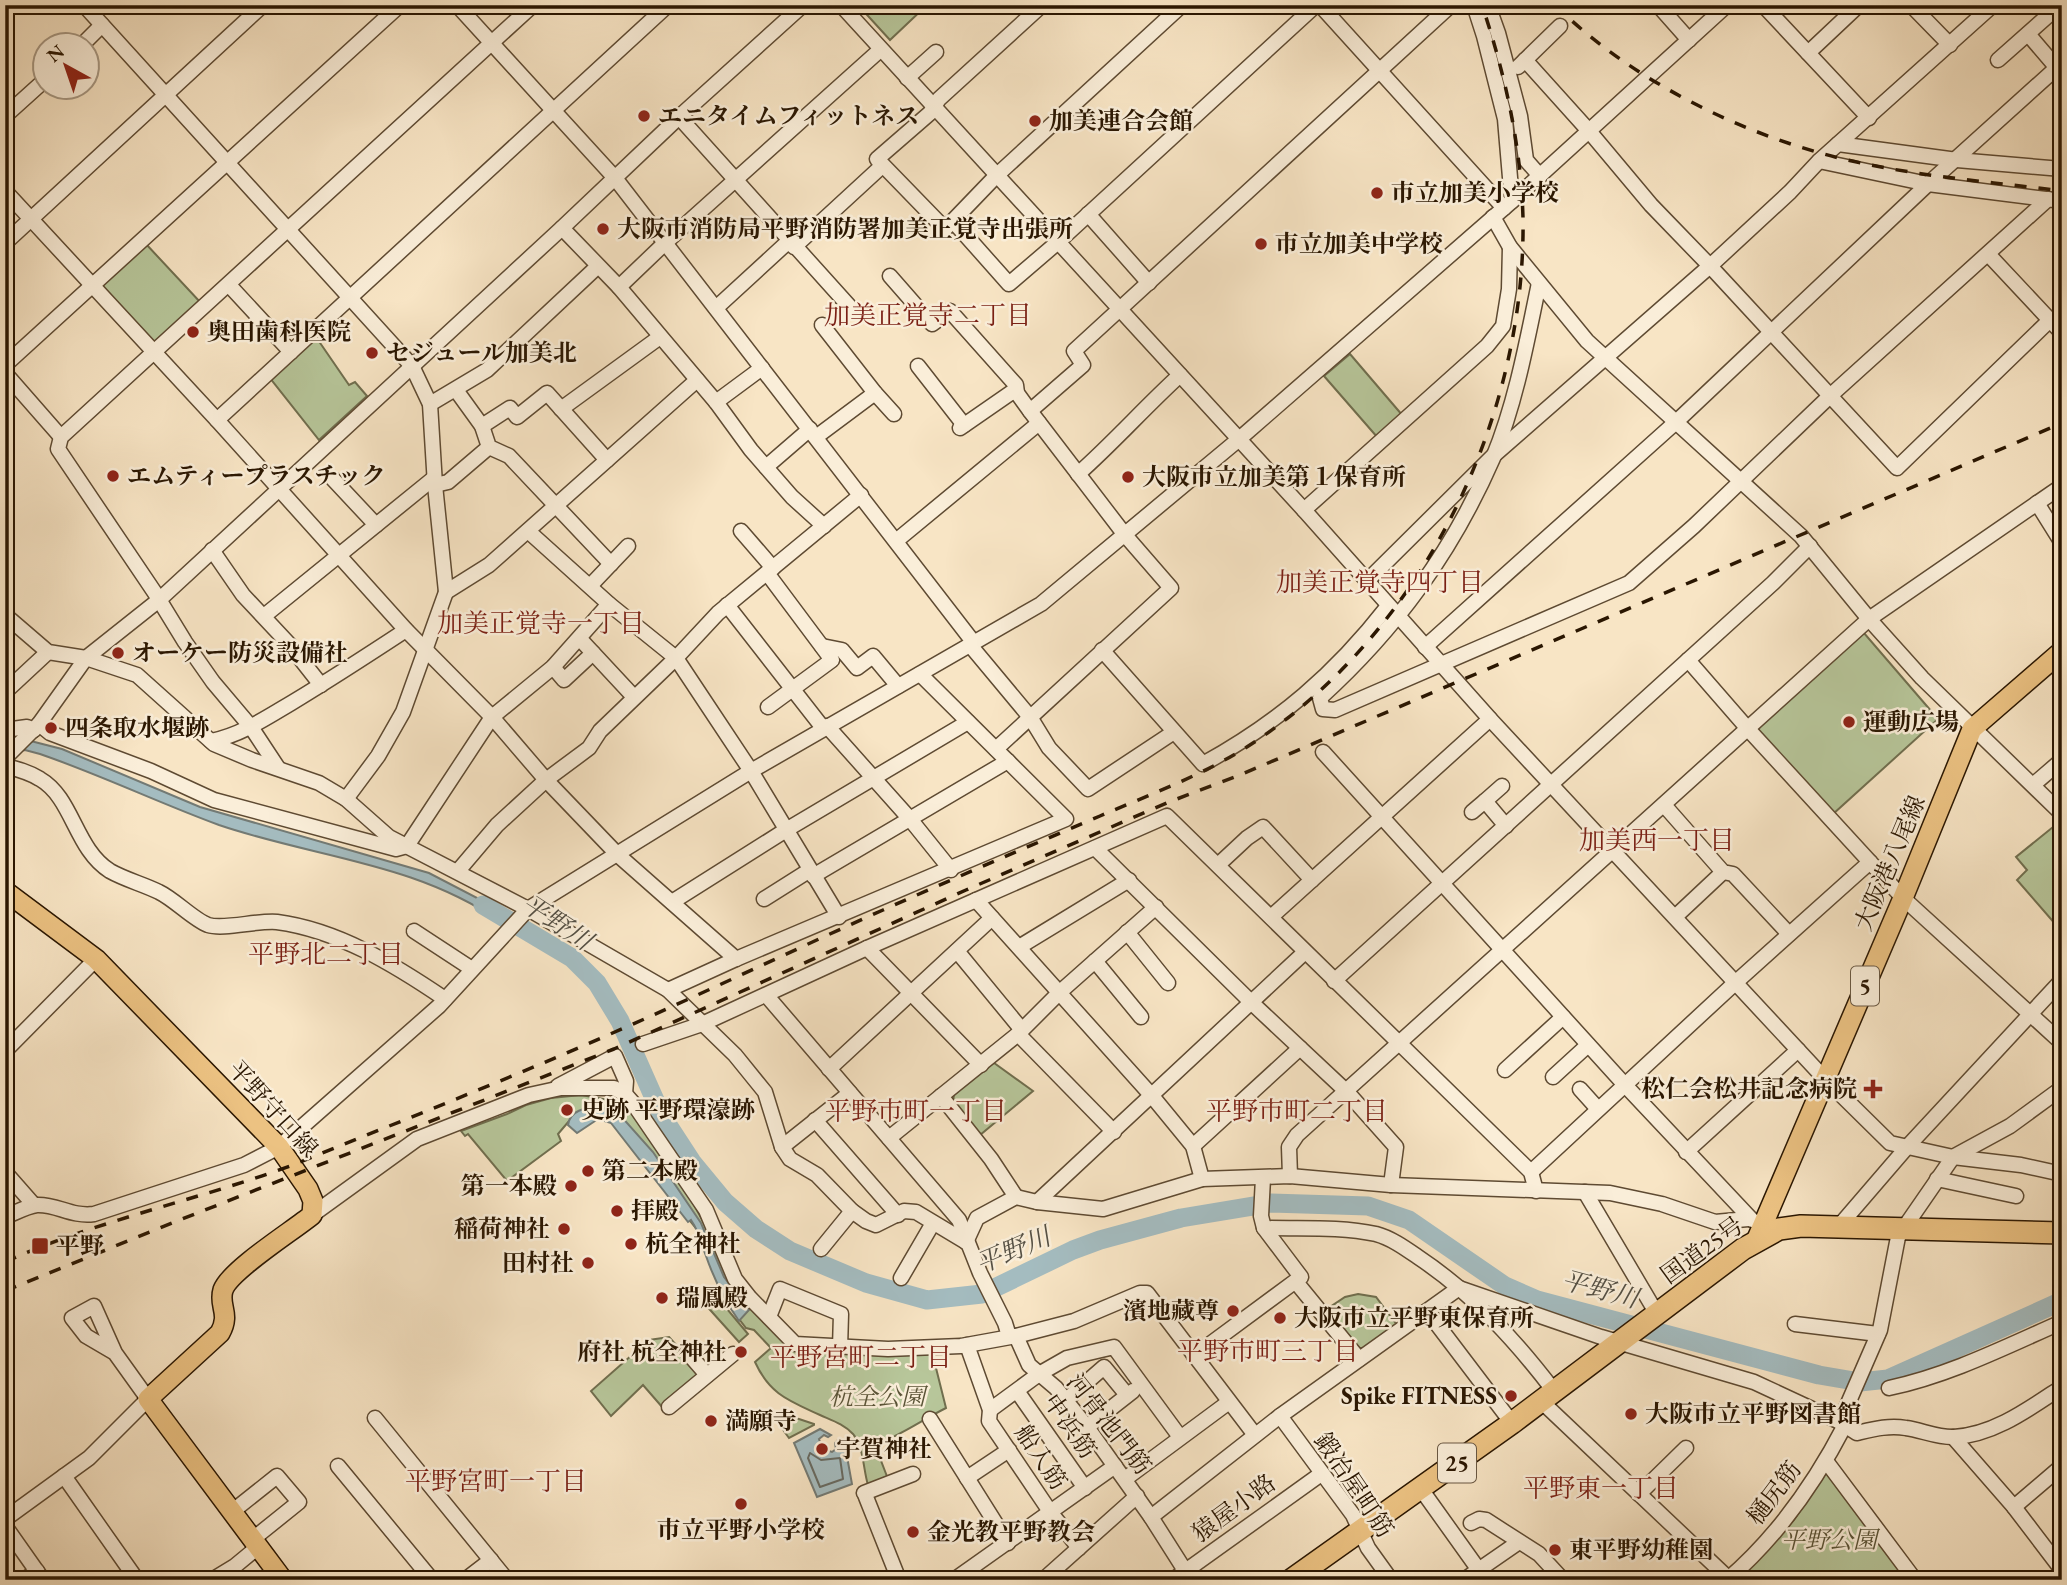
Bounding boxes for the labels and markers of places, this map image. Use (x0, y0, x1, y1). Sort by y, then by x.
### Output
place label: エニタイムフィットネス (658, 100, 919, 131)
place label: 加美連合会館 (1049, 105, 1193, 136)
marker: エニタイムフィットネス (636, 108, 652, 124)
marker: 加美連合会館 (1027, 113, 1043, 129)
place label: 市立加美小学校 (1391, 177, 1559, 208)
marker: 市立加美小学校 (1369, 185, 1385, 201)
place label: 大阪市消防局平野消防署加美正覚寺出張所 (617, 213, 1073, 244)
marker: 大阪市消防局平野消防署加美正覚寺出張所 (595, 221, 611, 237)
place label: 市立加美中学校 (1275, 228, 1443, 259)
marker: 市立加美中学校 (1253, 236, 1269, 252)
place label: 奥田歯科医院 (207, 316, 351, 347)
marker: 奥田歯科医院 (185, 324, 201, 340)
place label: セジュール加美北 (386, 337, 577, 368)
marker: セジュール加美北 (364, 345, 380, 361)
place label: エムティープラスチック (127, 460, 385, 491)
place label: 大阪市立加美第１保育所 (1142, 461, 1406, 492)
marker: エムティープラスチック (105, 468, 121, 484)
marker: 大阪市立加美第１保育所 (1120, 469, 1136, 485)
place label: オーケー防災設備社 (132, 637, 348, 668)
marker: オーケー防災設備社 (110, 645, 126, 661)
place label: 運動広場 (1863, 706, 1959, 737)
place label: 四条取水堰跡 (65, 712, 209, 743)
marker: 運動広場 (1841, 714, 1857, 730)
marker: 四条取水堰跡 (43, 720, 59, 736)
place label: 松仁会松井記念病院 (1641, 1073, 1857, 1104)
marker: 松仁会松井記念病院 (1863, 1079, 1883, 1099)
place label: 史跡 平野環濠跡 (581, 1094, 755, 1125)
marker: 史跡 平野環濠跡 (559, 1102, 575, 1118)
place label: 第二本殿 (602, 1155, 698, 1186)
marker: 第二本殿 (580, 1163, 596, 1179)
place label: 第一本殿 (461, 1170, 557, 1201)
marker: 第一本殿 (563, 1178, 579, 1194)
place label: 拝殿 (631, 1195, 679, 1226)
marker: 拝殿 (609, 1203, 625, 1219)
place label: 稲荷神社 (454, 1213, 550, 1244)
marker: 稲荷神社 (556, 1221, 572, 1237)
place label: 杭全神社 (645, 1228, 741, 1259)
place label: 平野 (56, 1230, 104, 1261)
marker: 平野 (30, 1236, 50, 1256)
marker: 杭全神社 (623, 1236, 639, 1252)
place label: 田村社 (502, 1247, 574, 1278)
marker: 田村社 (580, 1255, 596, 1271)
place label: 瑞鳳殿 (676, 1282, 748, 1313)
marker: 瑞鳳殿 (654, 1290, 670, 1306)
place label: 濱地藏尊 (1123, 1295, 1219, 1326)
place label: 大阪市立平野東保育所 (1294, 1302, 1534, 1333)
marker: 濱地藏尊 (1225, 1303, 1241, 1319)
marker: 大阪市立平野東保育所 (1272, 1310, 1288, 1326)
place label: 府社 杭全神社 (577, 1336, 727, 1367)
marker: 府社 杭全神社 (733, 1344, 749, 1360)
place label: Spike FITNESS (1341, 1380, 1497, 1411)
marker: Spike FITNESS (1503, 1388, 1519, 1404)
place label: 大阪市立平野図書館 (1645, 1398, 1861, 1429)
place label: 満願寺 (725, 1405, 797, 1436)
marker: 大阪市立平野図書館 (1623, 1406, 1639, 1422)
marker: 満願寺 (703, 1413, 719, 1429)
place label: 宇賀神社 (836, 1433, 932, 1464)
marker: 宇賀神社 (814, 1441, 830, 1457)
marker: 市立平野小学校 (733, 1496, 749, 1512)
place label: 市立平野小学校 (657, 1514, 825, 1545)
place label: 金光教平野教会 (927, 1516, 1095, 1547)
marker: 金光教平野教会 (905, 1524, 921, 1540)
place label: 東平野幼稚園 (1569, 1534, 1713, 1565)
marker: 東平野幼稚園 (1547, 1542, 1563, 1558)

